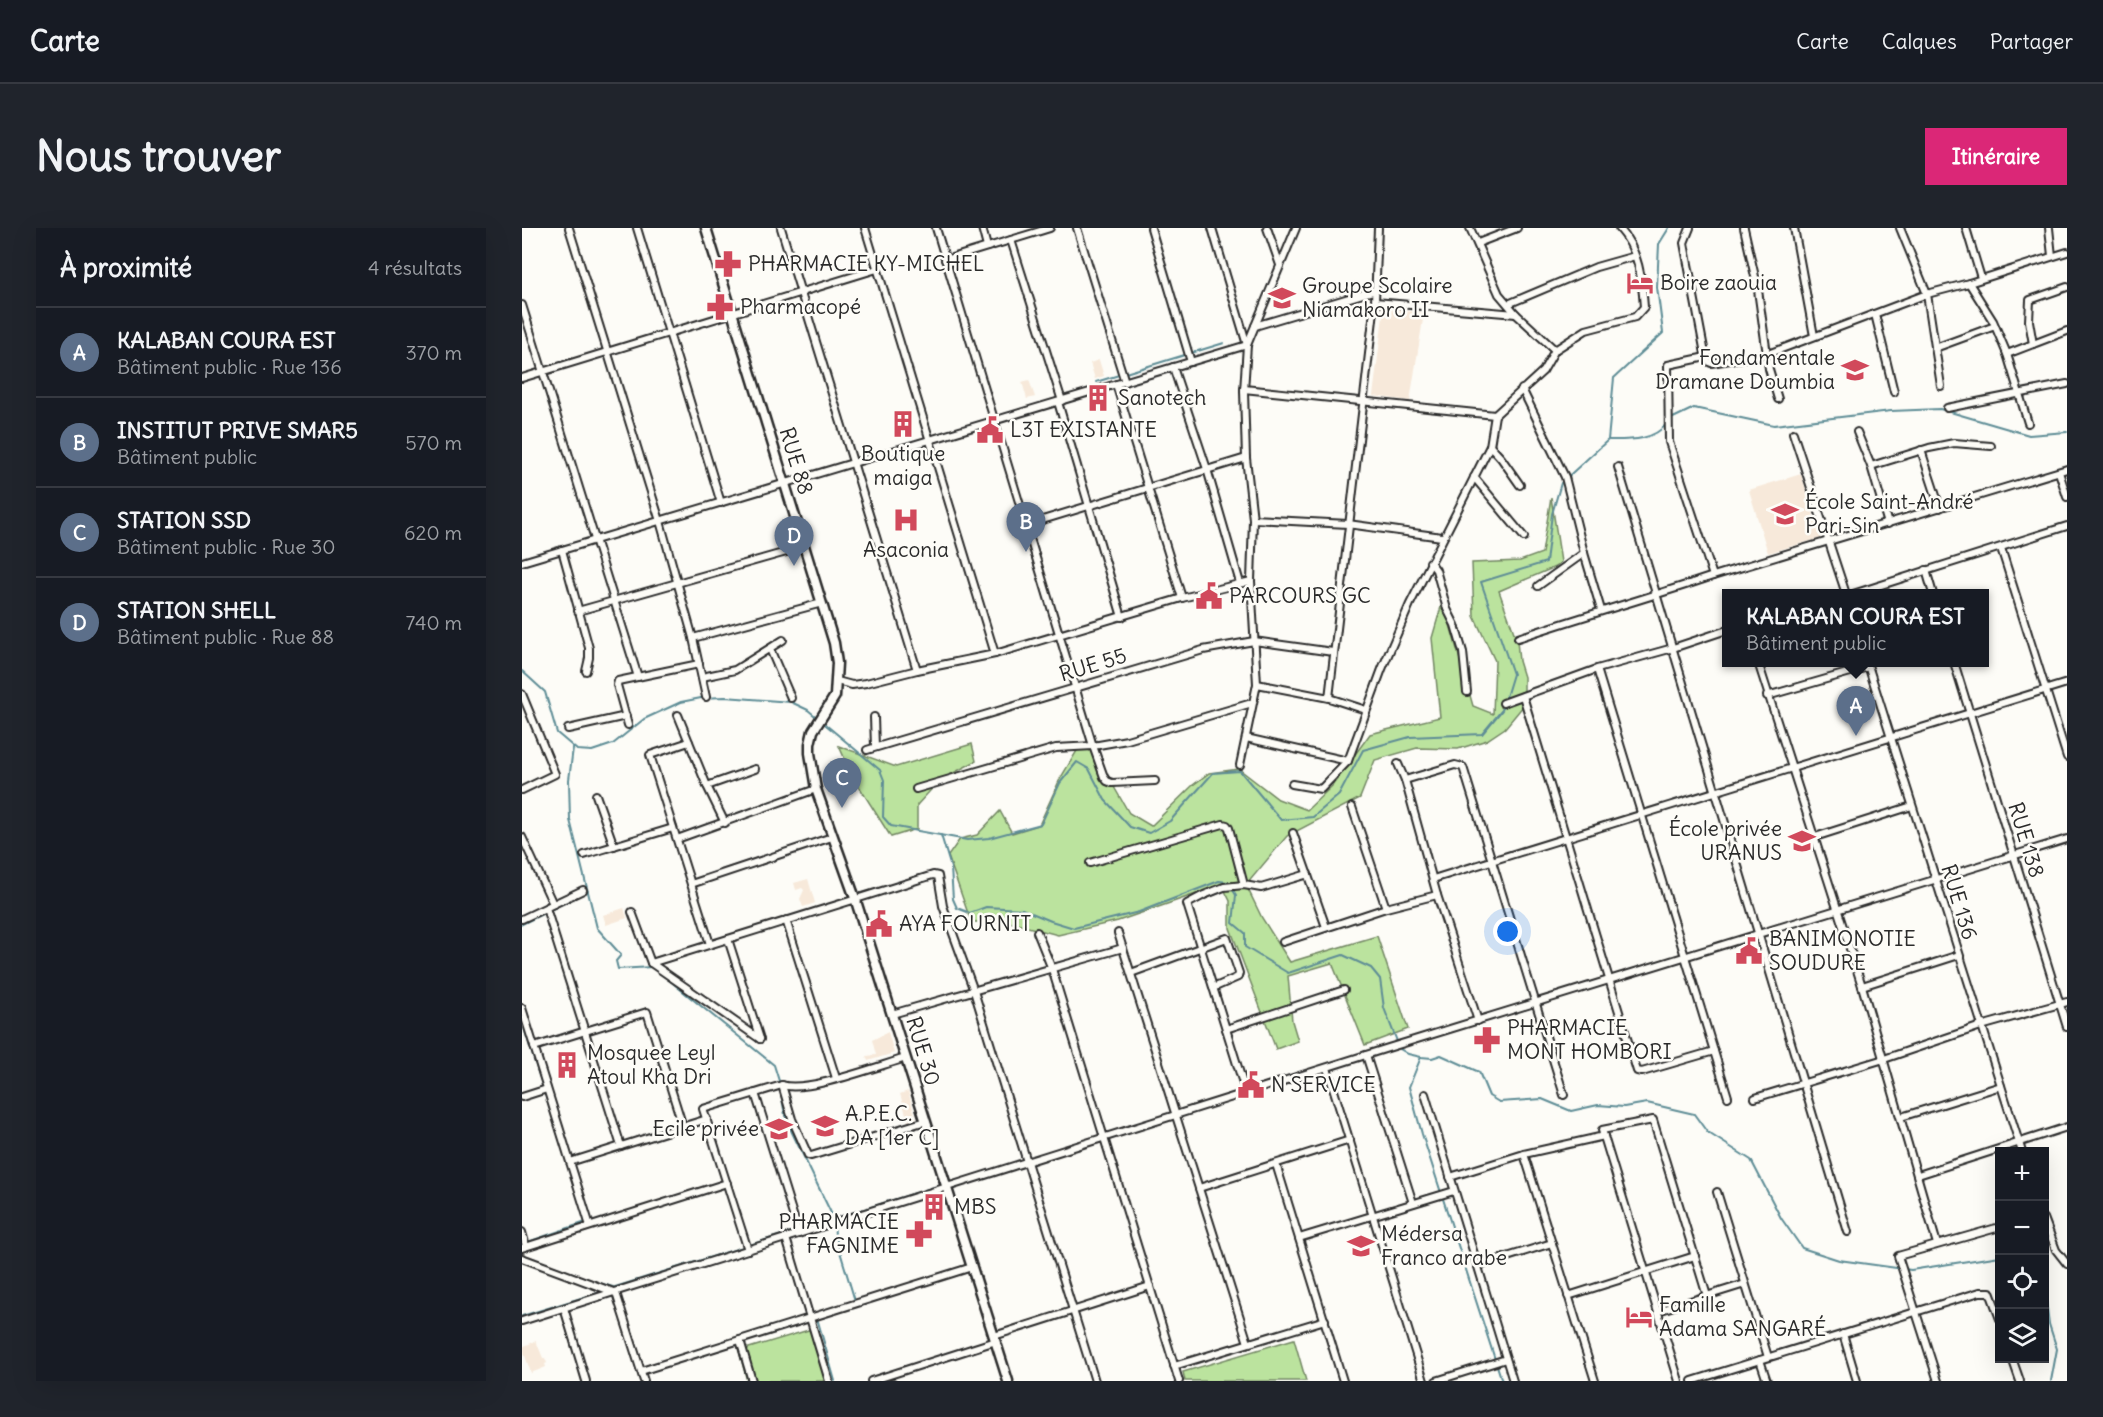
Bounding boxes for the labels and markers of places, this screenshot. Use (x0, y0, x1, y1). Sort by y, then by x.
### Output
pharmacy icon: PHARMACIE KY-MICHEL (713, 249, 743, 279)
place label: PHARMACIE KY-MICHEL (748, 250, 984, 277)
hotel icon: Boire zaouia (1625, 268, 1655, 298)
place label: Boire zaouia (1660, 269, 1777, 296)
place label: Groupe Scolaire Niamakoro II (1302, 272, 1453, 323)
school or university icon: Groupe Scolaire Niamakoro II (1267, 283, 1297, 313)
pharmacy icon: Pharmacopé (705, 292, 735, 322)
place label: Pharmacopé (740, 293, 861, 320)
place label: Fondamentale Dramane Doumbia (1655, 344, 1835, 395)
school or university icon: Fondamentale Dramane Doumbia (1840, 355, 1870, 385)
building icon: Sanotech (1083, 383, 1113, 413)
place label: Sanotech (1118, 384, 1206, 411)
building icon: Boutique maiga (888, 409, 918, 439)
public building icon: L3T EXISTANTE (975, 415, 1005, 445)
place label: L3T EXISTANTE (1010, 416, 1157, 443)
place label: Boutique maiga (861, 440, 945, 491)
place label: École Saint-André Pari-Sin (1805, 488, 1974, 539)
school or university icon: École Saint-André Pari-Sin (1770, 499, 1800, 529)
pin: B (1006, 502, 1046, 552)
hospital icon: Asaconia (891, 505, 921, 535)
pin: D (774, 516, 814, 566)
place label: Asaconia (863, 536, 949, 563)
public building icon: PARCOURS GC (1194, 581, 1224, 611)
place label: PARCOURS GC (1229, 582, 1371, 609)
pin: A (1836, 686, 1876, 736)
pin: C (822, 758, 862, 808)
place label: École privée URANUS (1669, 815, 1782, 866)
school or university icon: École privée URANUS (1787, 826, 1817, 856)
public building icon: AYA FOURNIT (864, 909, 894, 939)
place label: AYA FOURNIT (899, 910, 1031, 937)
place label: BANIMONOTIE SOUDURE (1769, 925, 1916, 976)
public building icon: BANIMONOTIE SOUDURE (1734, 936, 1764, 966)
place label: PHARMACIE MONT HOMBORI (1507, 1014, 1672, 1065)
pharmacy icon: PHARMACIE MONT HOMBORI (1472, 1025, 1502, 1055)
place label: Mosquee Leyl Atoul Kha Dri (587, 1039, 715, 1090)
building icon: Mosquee Leyl Atoul Kha Dri (552, 1050, 582, 1080)
public building icon: N SERVICE (1236, 1070, 1266, 1100)
place label: N SERVICE (1271, 1071, 1376, 1098)
place label: A.P.E.C. DA [1er C] (845, 1100, 939, 1151)
school or university icon: A.P.E.C. DA [1er C] (810, 1111, 840, 1141)
school or university icon: Ecile privée (764, 1114, 794, 1144)
place label: Ecile privée (653, 1115, 759, 1142)
building icon: MBS (919, 1192, 949, 1222)
place label: MBS (954, 1193, 996, 1220)
place label: PHARMACIE FAGNIME (779, 1208, 899, 1259)
pharmacy icon: PHARMACIE FAGNIME (904, 1219, 934, 1249)
place label: Médersa Franco arabe (1381, 1220, 1507, 1271)
school or university icon: Médersa Franco arabe (1346, 1231, 1376, 1261)
place label: Famille Adama SANGARÉ (1659, 1291, 1826, 1342)
hotel icon: Famille Adama SANGARÉ (1624, 1302, 1654, 1332)

